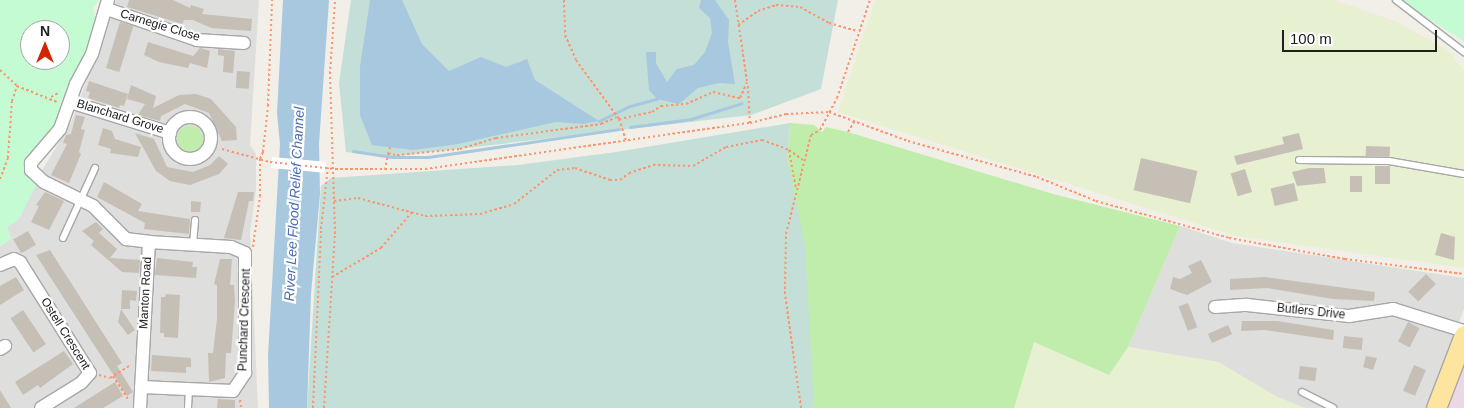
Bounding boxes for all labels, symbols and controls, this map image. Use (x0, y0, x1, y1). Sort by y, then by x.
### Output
street label: Carnegie Close (118, 7, 202, 45)
north arrow (20, 20, 70, 70)
scale bar (1284, 20, 1439, 52)
text: N (40, 23, 50, 39)
text: 100 m (1290, 30, 1332, 47)
street label: Blanchard Grove (75, 97, 165, 137)
water label: River Lee Flood Relief Channel (281, 106, 307, 302)
street label: Manton Road (137, 257, 155, 329)
street label: Punchard Crescent (236, 268, 254, 372)
street label: Ostell Crescent (37, 295, 93, 373)
street label: Butlers Drive (1276, 301, 1346, 323)

